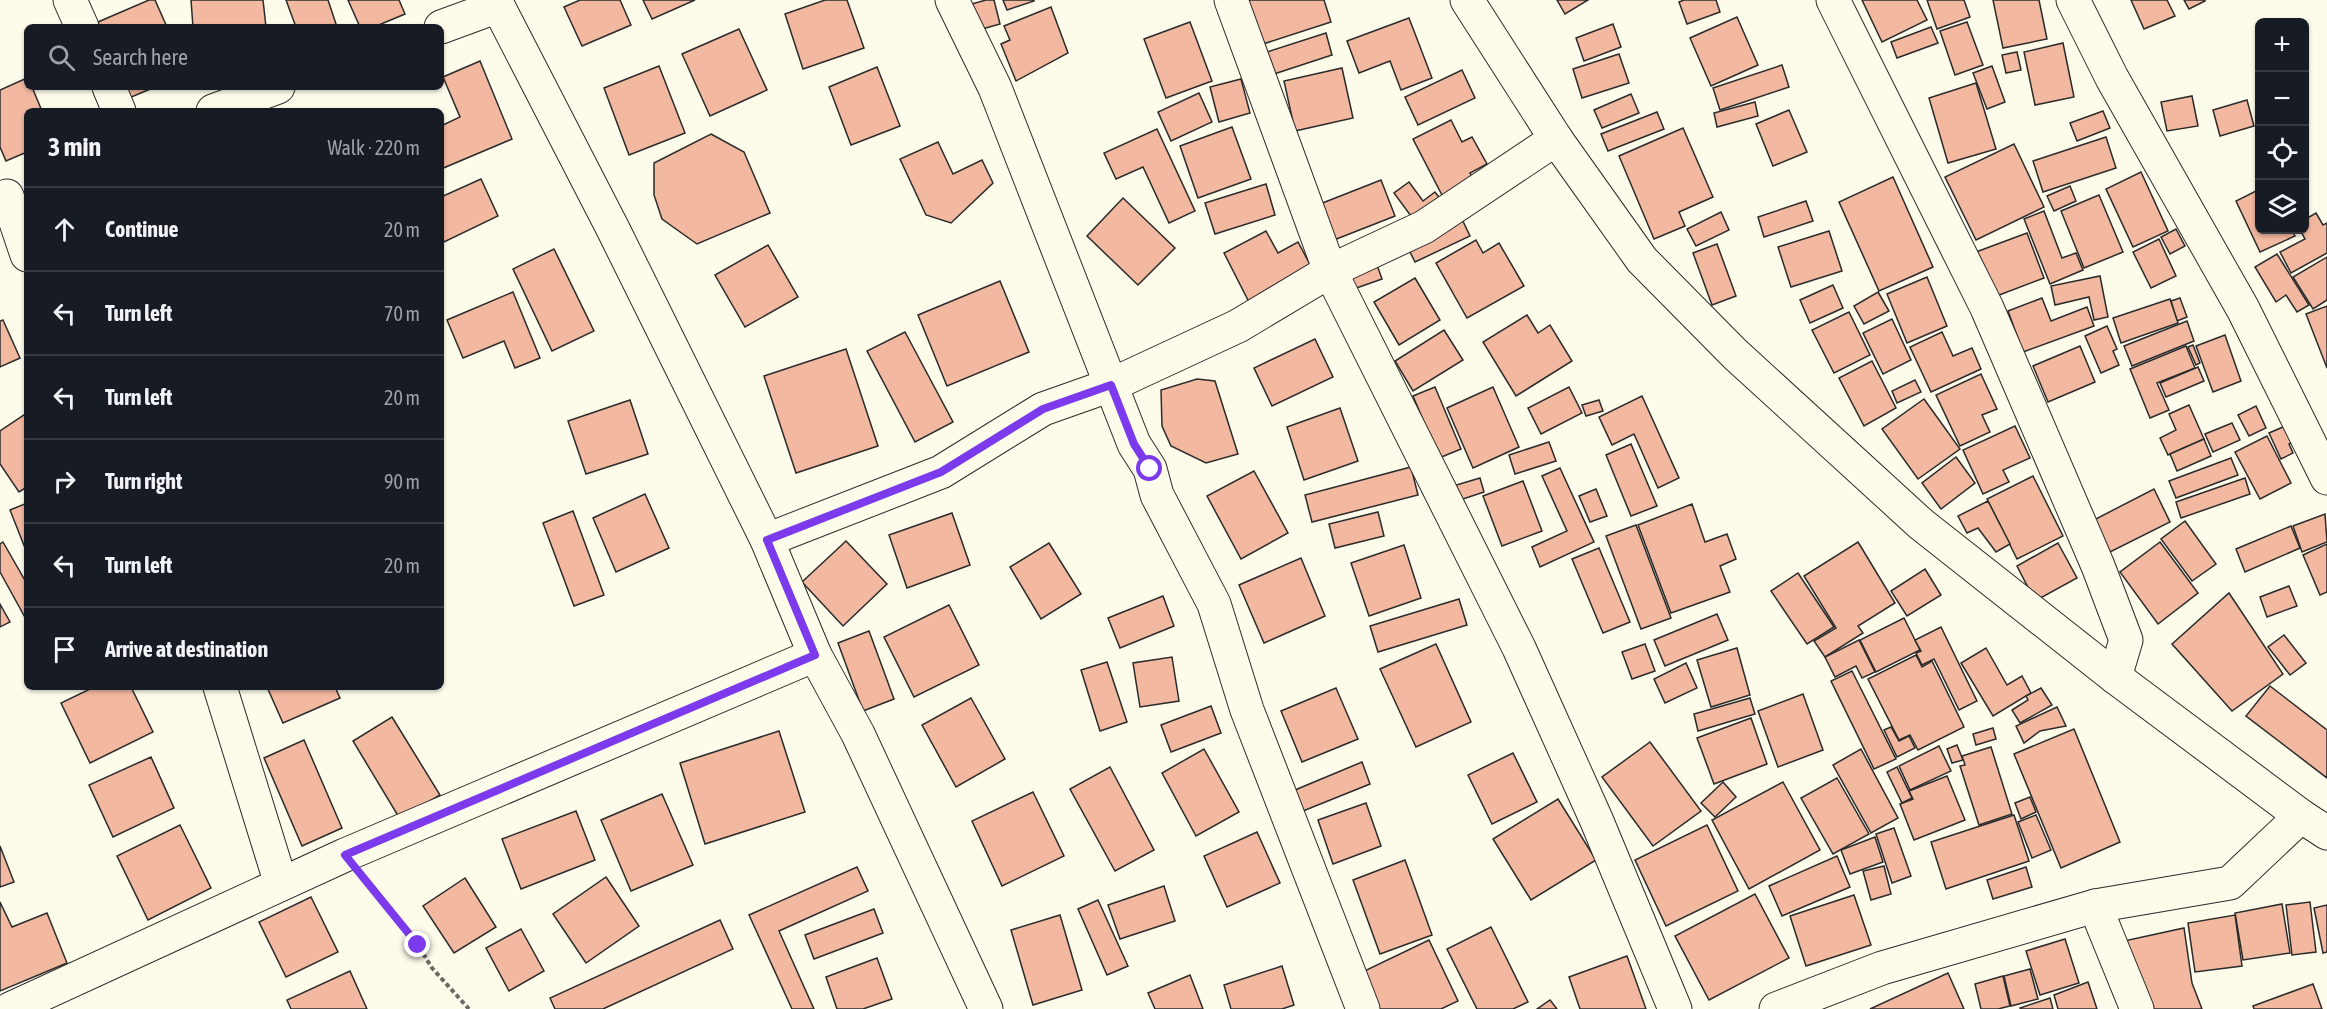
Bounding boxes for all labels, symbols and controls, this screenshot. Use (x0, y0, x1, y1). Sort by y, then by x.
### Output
map controls (2255, 18, 2309, 234)
button: + (2255, 18, 2309, 72)
search box (24, 24, 444, 90)
icon: search (45, 41, 78, 74)
text: Search here (93, 44, 188, 70)
button: − (2255, 72, 2309, 126)
button: locate (2255, 126, 2309, 180)
text: 3 min (48, 132, 101, 162)
text: Walk · 220 m (328, 136, 420, 159)
button: layers (2255, 180, 2309, 234)
icon: ahead (48, 213, 81, 246)
text: Continue (105, 216, 179, 242)
text: 20 m (384, 218, 420, 241)
icon: left (48, 297, 81, 330)
text: Turn left (105, 300, 172, 326)
text: 70 m (384, 302, 420, 325)
icon: left (48, 381, 81, 414)
text: Turn left (105, 384, 172, 410)
text: 20 m (384, 386, 420, 409)
route start (1136, 455, 1162, 481)
icon: right (48, 465, 81, 498)
text: Turn right (105, 468, 182, 494)
text: 90 m (384, 470, 420, 493)
icon: left (48, 549, 81, 582)
text: Turn left (105, 552, 172, 578)
text: 20 m (384, 554, 420, 577)
icon: arrive (48, 633, 81, 666)
text: Arrive at destination (105, 636, 268, 662)
route end (404, 931, 430, 957)

